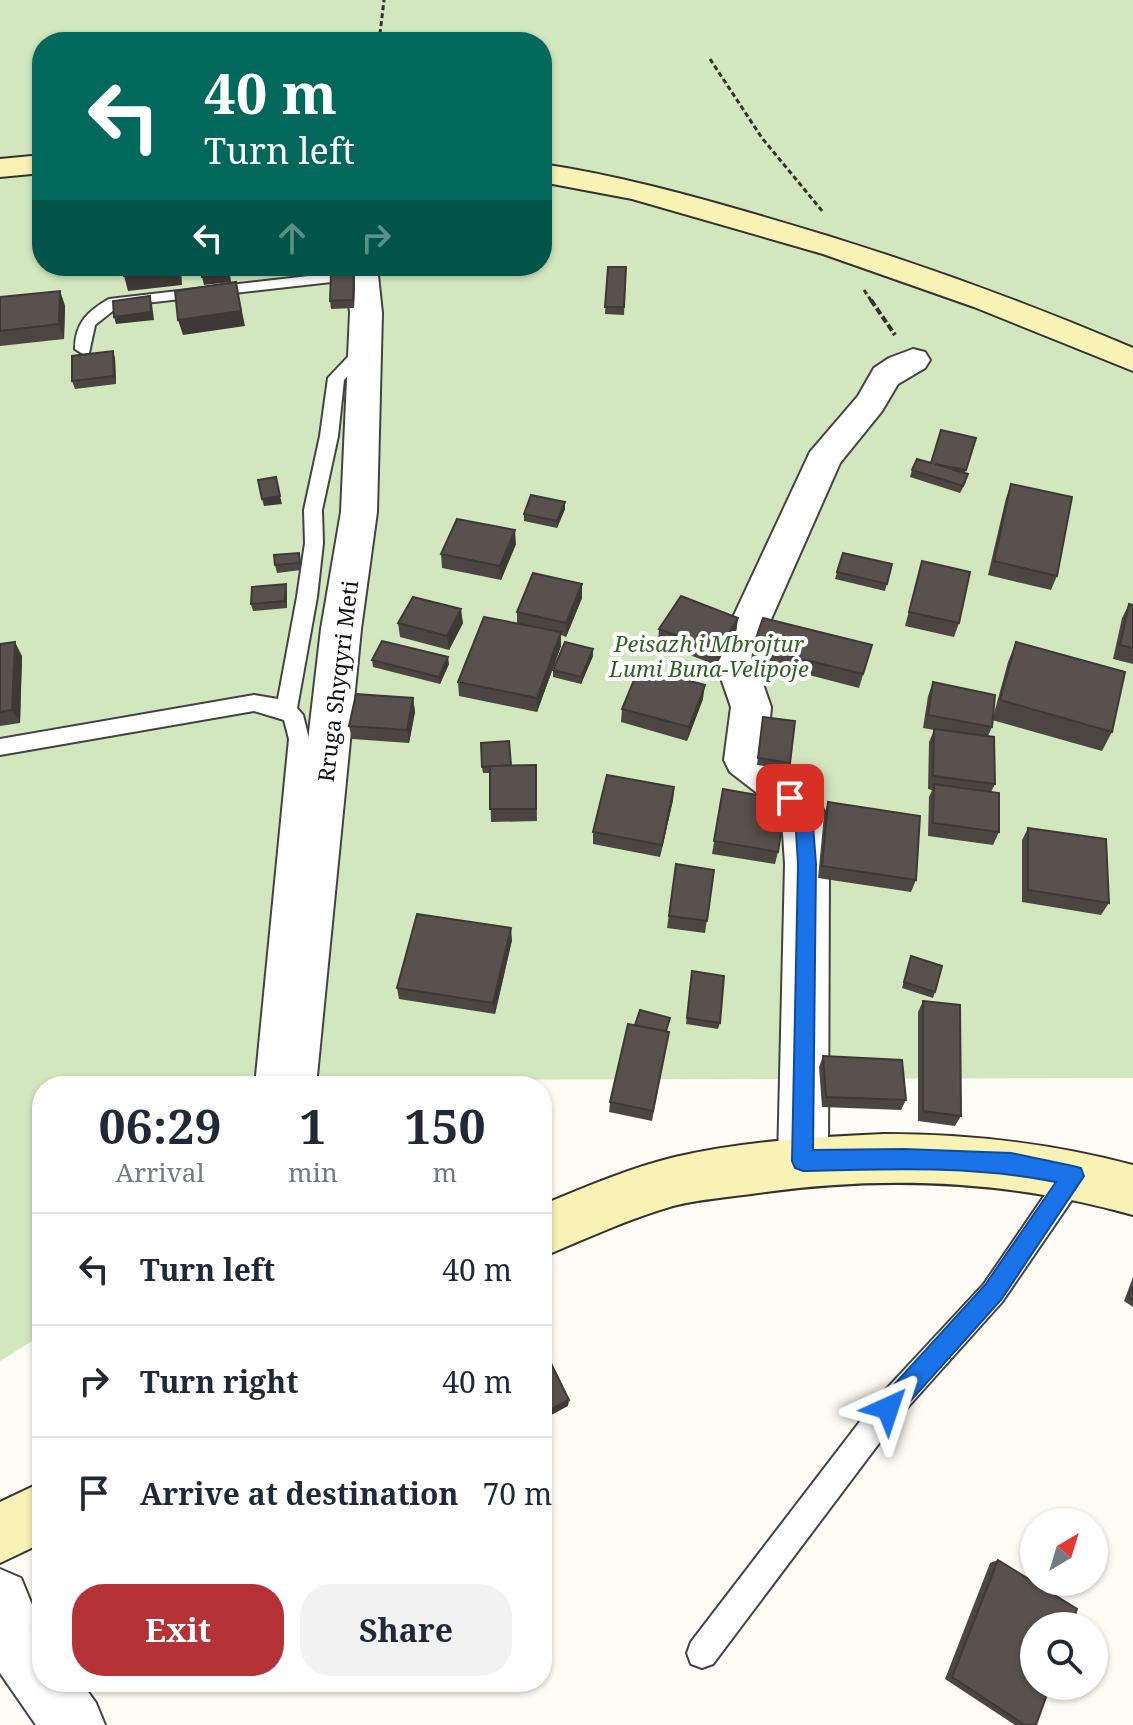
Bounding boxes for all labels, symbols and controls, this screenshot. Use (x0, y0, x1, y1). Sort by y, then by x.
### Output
text: 40 m (204, 54, 337, 130)
icon: left (72, 64, 176, 168)
text: Turn left (204, 126, 355, 175)
icon: left (186, 216, 230, 260)
icon: ahead (270, 216, 314, 260)
icon: right (354, 216, 398, 260)
street label: Rruga Shyqyri Meti (310, 578, 364, 784)
park label: Peisazh i Mbrojtur Lumi Buna-Velipoje (608, 628, 809, 683)
pin (756, 764, 824, 832)
icon: arrive (768, 776, 812, 820)
text: 06:29 (98, 1093, 222, 1158)
text: 1 (299, 1093, 326, 1158)
text: 150 (404, 1093, 486, 1158)
text: Arrival (116, 1154, 204, 1190)
text: min (288, 1154, 338, 1190)
text: m (433, 1154, 457, 1190)
icon: left (72, 1247, 116, 1291)
text: Turn left (140, 1249, 275, 1290)
text: 40 m (442, 1249, 512, 1290)
icon: right (72, 1359, 116, 1403)
text: Turn right (140, 1361, 298, 1402)
text: 40 m (442, 1361, 512, 1402)
position arrow (846, 1366, 930, 1450)
icon: arrive (72, 1471, 116, 1515)
text: Arrive at destination (140, 1473, 459, 1514)
text: 70 m (483, 1473, 552, 1514)
north arrow (1020, 1508, 1108, 1596)
map controls (1020, 1508, 1108, 1700)
button: Exit (72, 1584, 284, 1676)
button: Share (300, 1584, 512, 1676)
button: search (1020, 1612, 1108, 1700)

